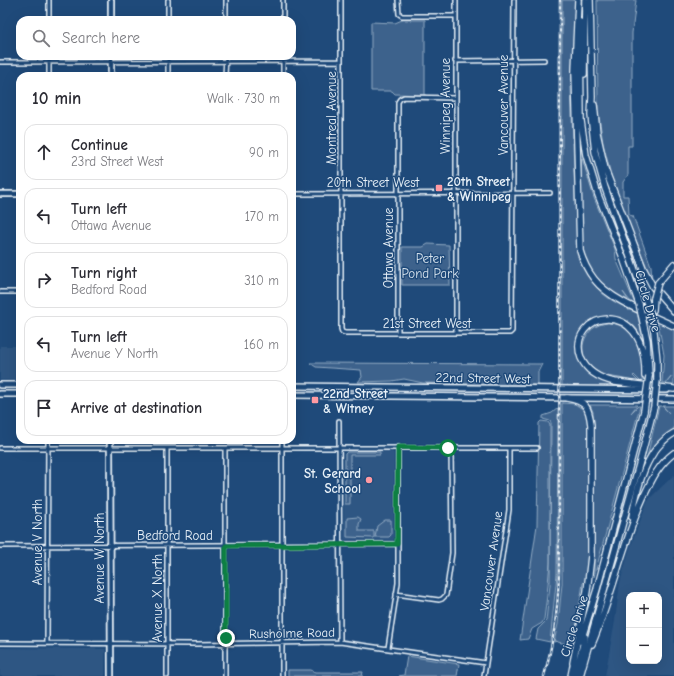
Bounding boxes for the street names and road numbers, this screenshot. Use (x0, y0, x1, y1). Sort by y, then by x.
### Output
street label: Vancouver Avenue (496, 54, 511, 155)
street label: Winnipeg Avenue (438, 58, 453, 154)
street label: Montreal Avenue (324, 71, 339, 165)
street label: 20th Street West (327, 175, 421, 190)
street label: Ottawa Avenue (381, 207, 396, 288)
street label: Circle Drive (632, 268, 664, 334)
street label: 21st Street West (383, 316, 472, 331)
street label: 22nd Street West (435, 370, 532, 386)
street label: Avenue V North (30, 499, 45, 585)
street label: Vancouver Avenue (477, 510, 506, 612)
street label: Avenue W North (92, 513, 107, 603)
street label: Bedford Road (137, 528, 213, 543)
street label: Avenue X North (150, 554, 165, 642)
street label: Circle Drive (557, 593, 591, 659)
street label: Rusholme Road (249, 625, 335, 641)

